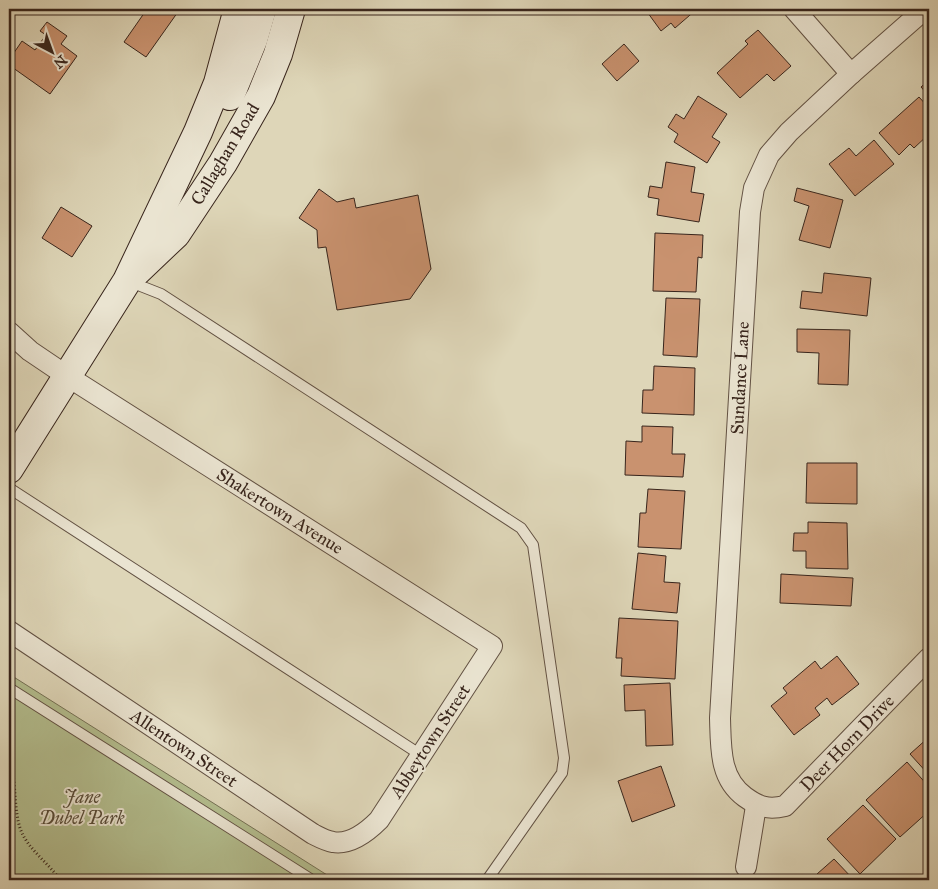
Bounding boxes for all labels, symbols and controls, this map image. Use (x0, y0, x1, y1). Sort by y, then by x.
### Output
north arrow (28, 28, 78, 78)
text: N (50, 51, 70, 72)
street label: Callaghan Road (186, 99, 265, 210)
street label: Sundance Lane (726, 321, 754, 435)
street label: Shakertown Avenue (213, 463, 347, 559)
street label: Abbeytown Street (385, 680, 475, 803)
street label: Deer Horn Drive (795, 690, 899, 796)
street label: Allentown Street (125, 703, 242, 792)
park label: Jane Dubel Park (39, 786, 125, 829)

